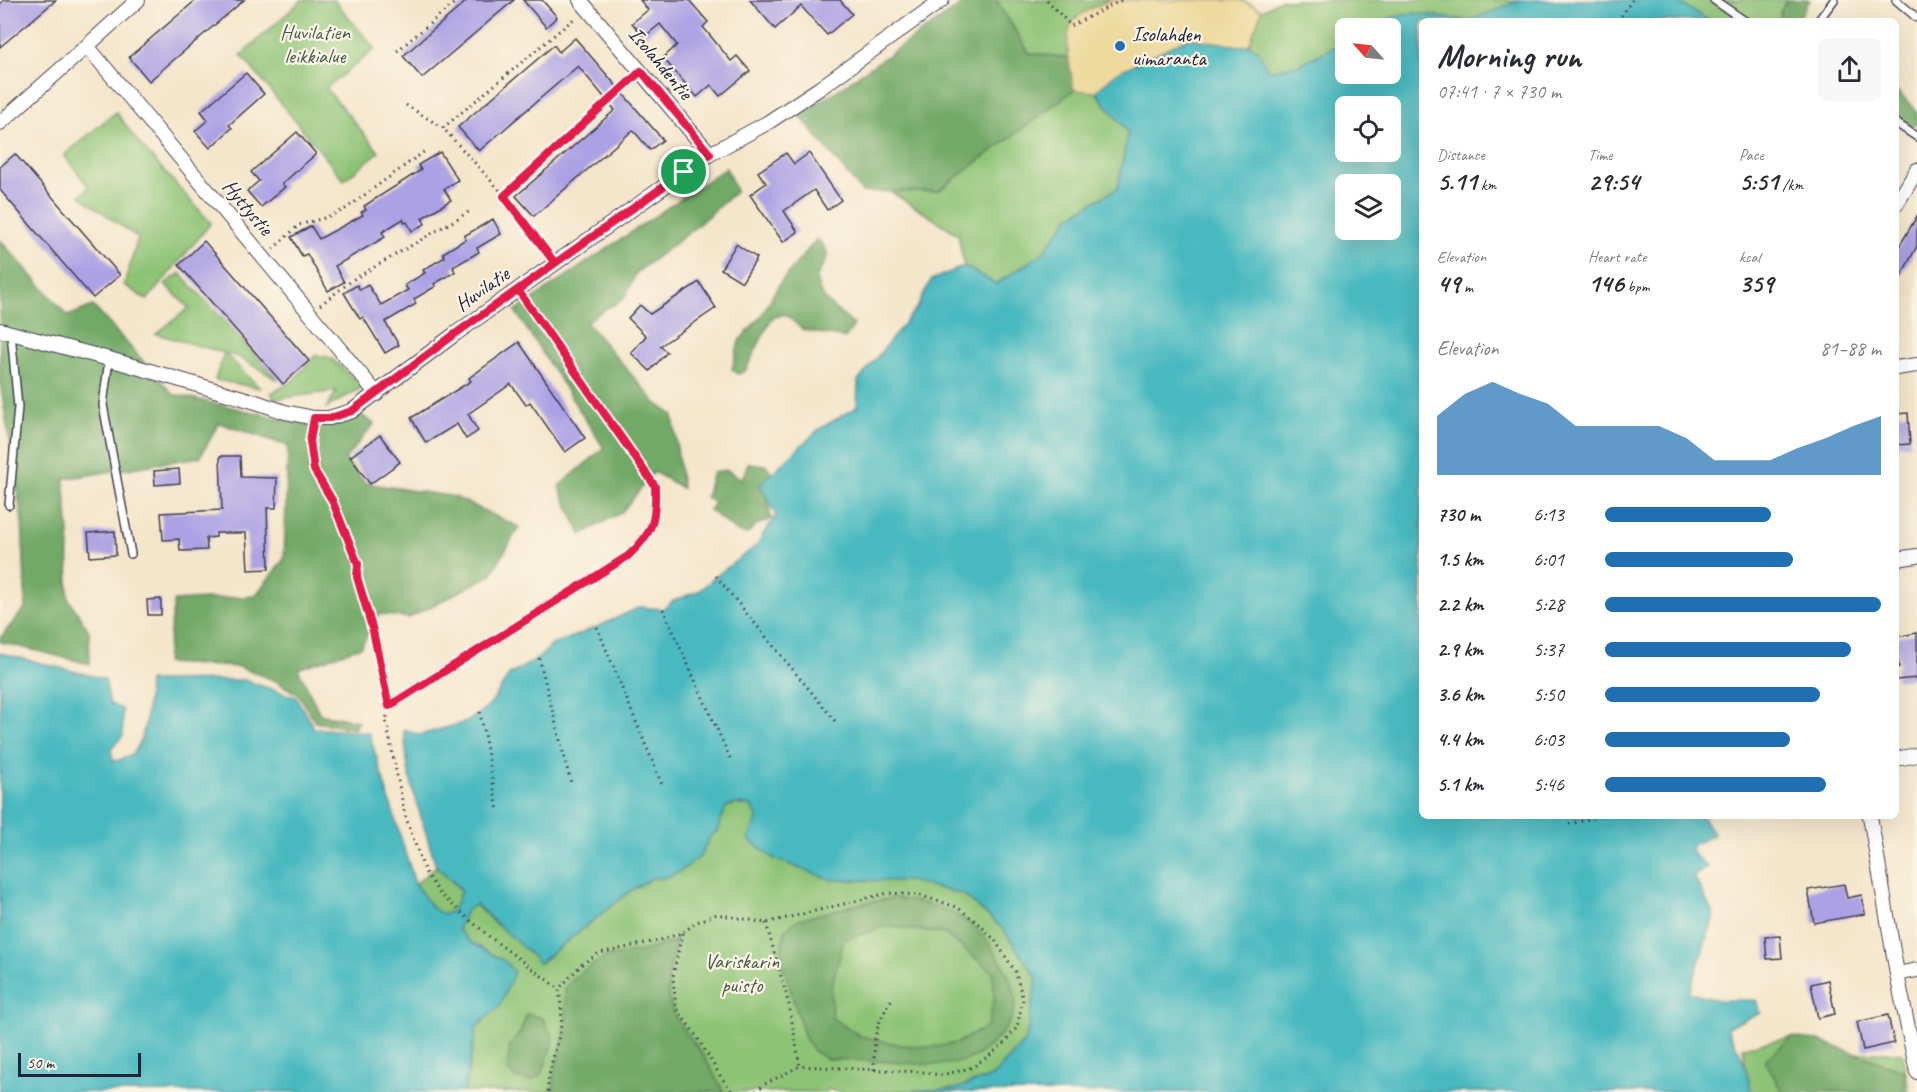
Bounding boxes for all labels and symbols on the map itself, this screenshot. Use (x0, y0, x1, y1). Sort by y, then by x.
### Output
north arrow (1335, 18, 1401, 84)
park label: Huvilatien leikkialue (280, 19, 350, 69)
place label: Isolahden uimaranta (1132, 21, 1207, 71)
street label: Isolahdentie (623, 22, 700, 105)
marker: Isolahden uimaranta (1113, 39, 1127, 53)
pin (658, 146, 709, 197)
street label: Hyttystie (217, 174, 280, 241)
street label: Huvilatie (450, 260, 515, 317)
park label: Variskarin puisto (705, 948, 780, 998)
scale bar (18, 1050, 141, 1078)

